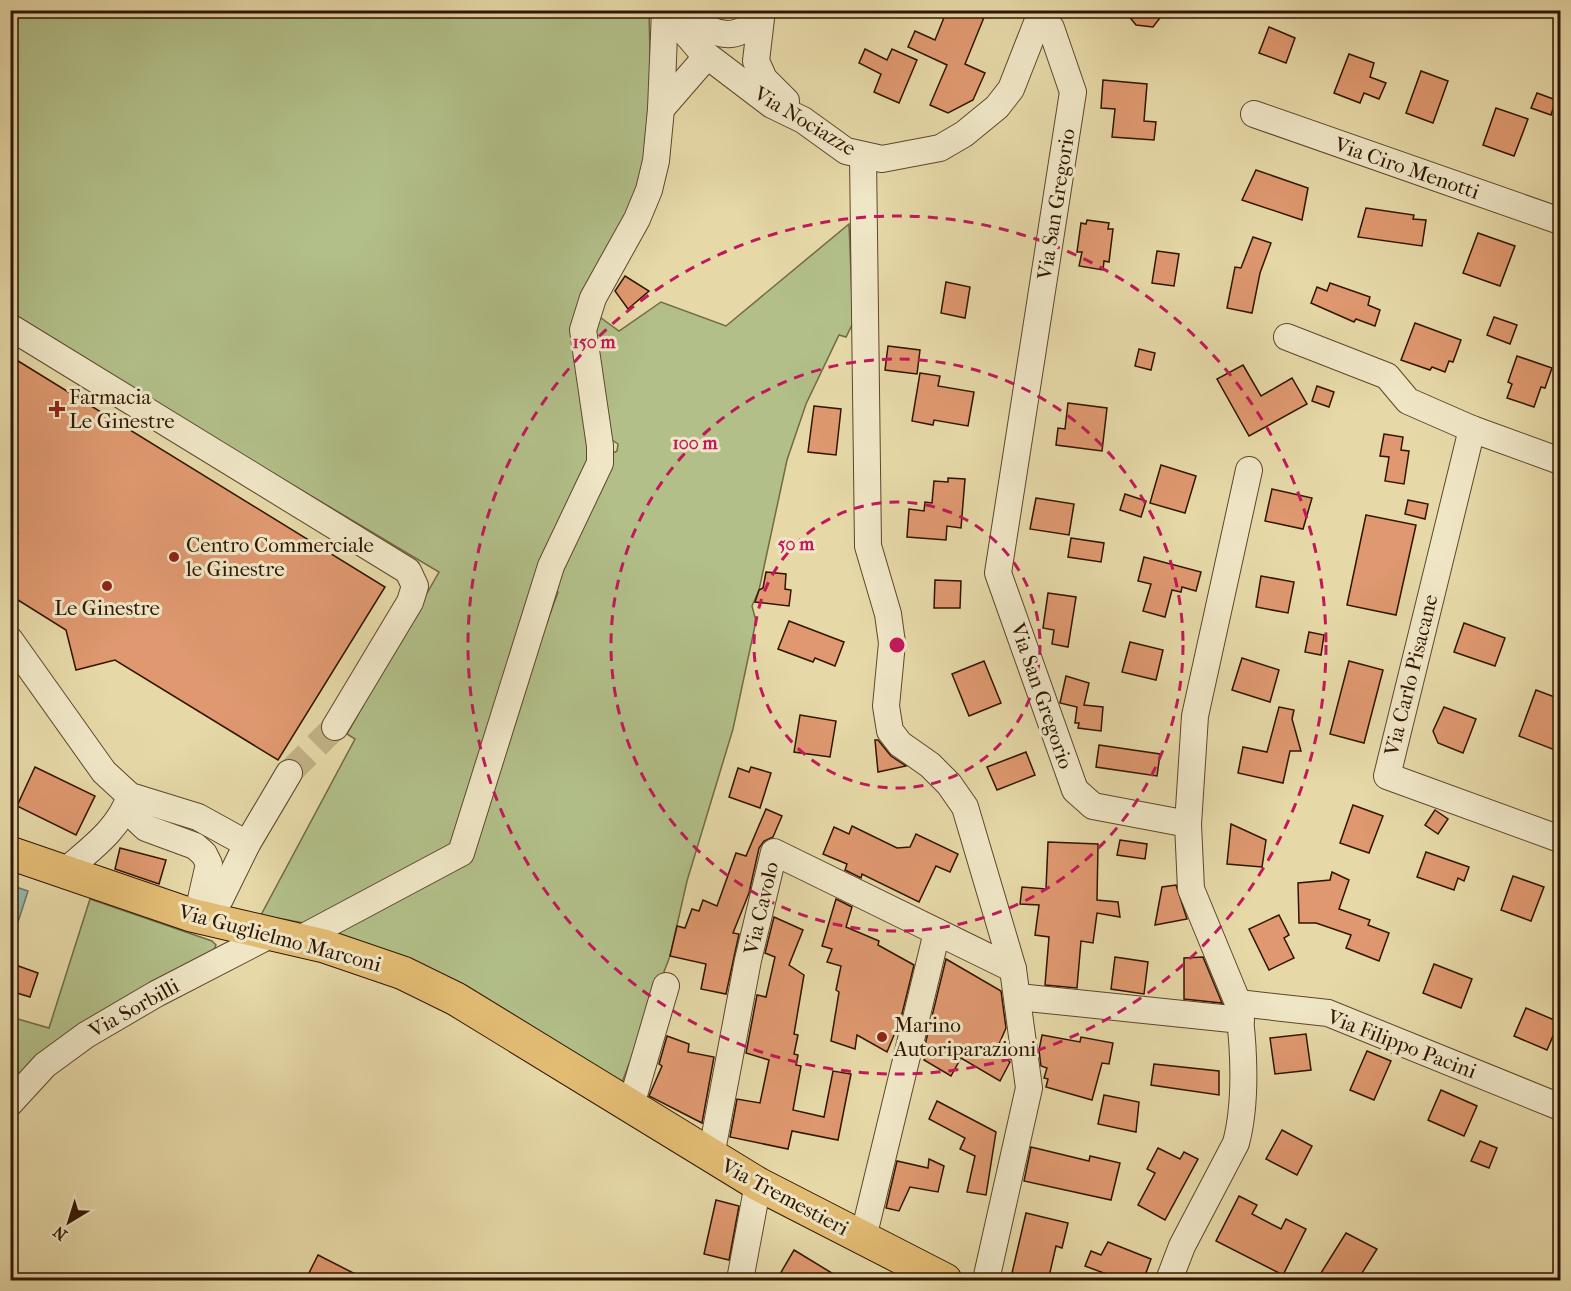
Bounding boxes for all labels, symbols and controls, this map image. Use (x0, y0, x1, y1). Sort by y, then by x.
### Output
street label: Via Nociazze (749, 81, 860, 161)
street label: Via San Gregorio (1032, 127, 1080, 282)
street label: Via Ciro Menotti (1331, 132, 1482, 204)
text: 150 m (573, 332, 616, 353)
place label: Farmacia Le Ginestre (69, 385, 175, 433)
marker: Farmacia Le Ginestre (50, 402, 64, 416)
text: 100 m (672, 433, 719, 454)
place label: Centro Commerciale le Ginestre (185, 533, 374, 581)
text: 50 m (778, 534, 815, 555)
marker: Centro Commerciale le Ginestre (167, 550, 181, 564)
marker: Le Ginestre (100, 579, 114, 593)
street label: Via Carlo Pisacane (1379, 592, 1443, 759)
place label: Le Ginestre (54, 596, 160, 620)
street label: Via San Gregorio (1005, 619, 1078, 772)
centre of rings (887, 635, 907, 655)
street label: Via Cavolo (738, 859, 783, 958)
street label: Via Guglielmo Marconi (175, 899, 384, 977)
street label: Via Sorbilli (84, 973, 183, 1043)
street label: Via Filippo Pacini (1323, 1004, 1480, 1083)
place label: Marino Autoriparazioni (893, 1013, 1036, 1061)
marker: Marino Autoriparazioni (875, 1030, 889, 1044)
street label: Via Tremestieri (716, 1153, 853, 1241)
north arrow (39, 1192, 99, 1252)
text: N (49, 1222, 71, 1245)

